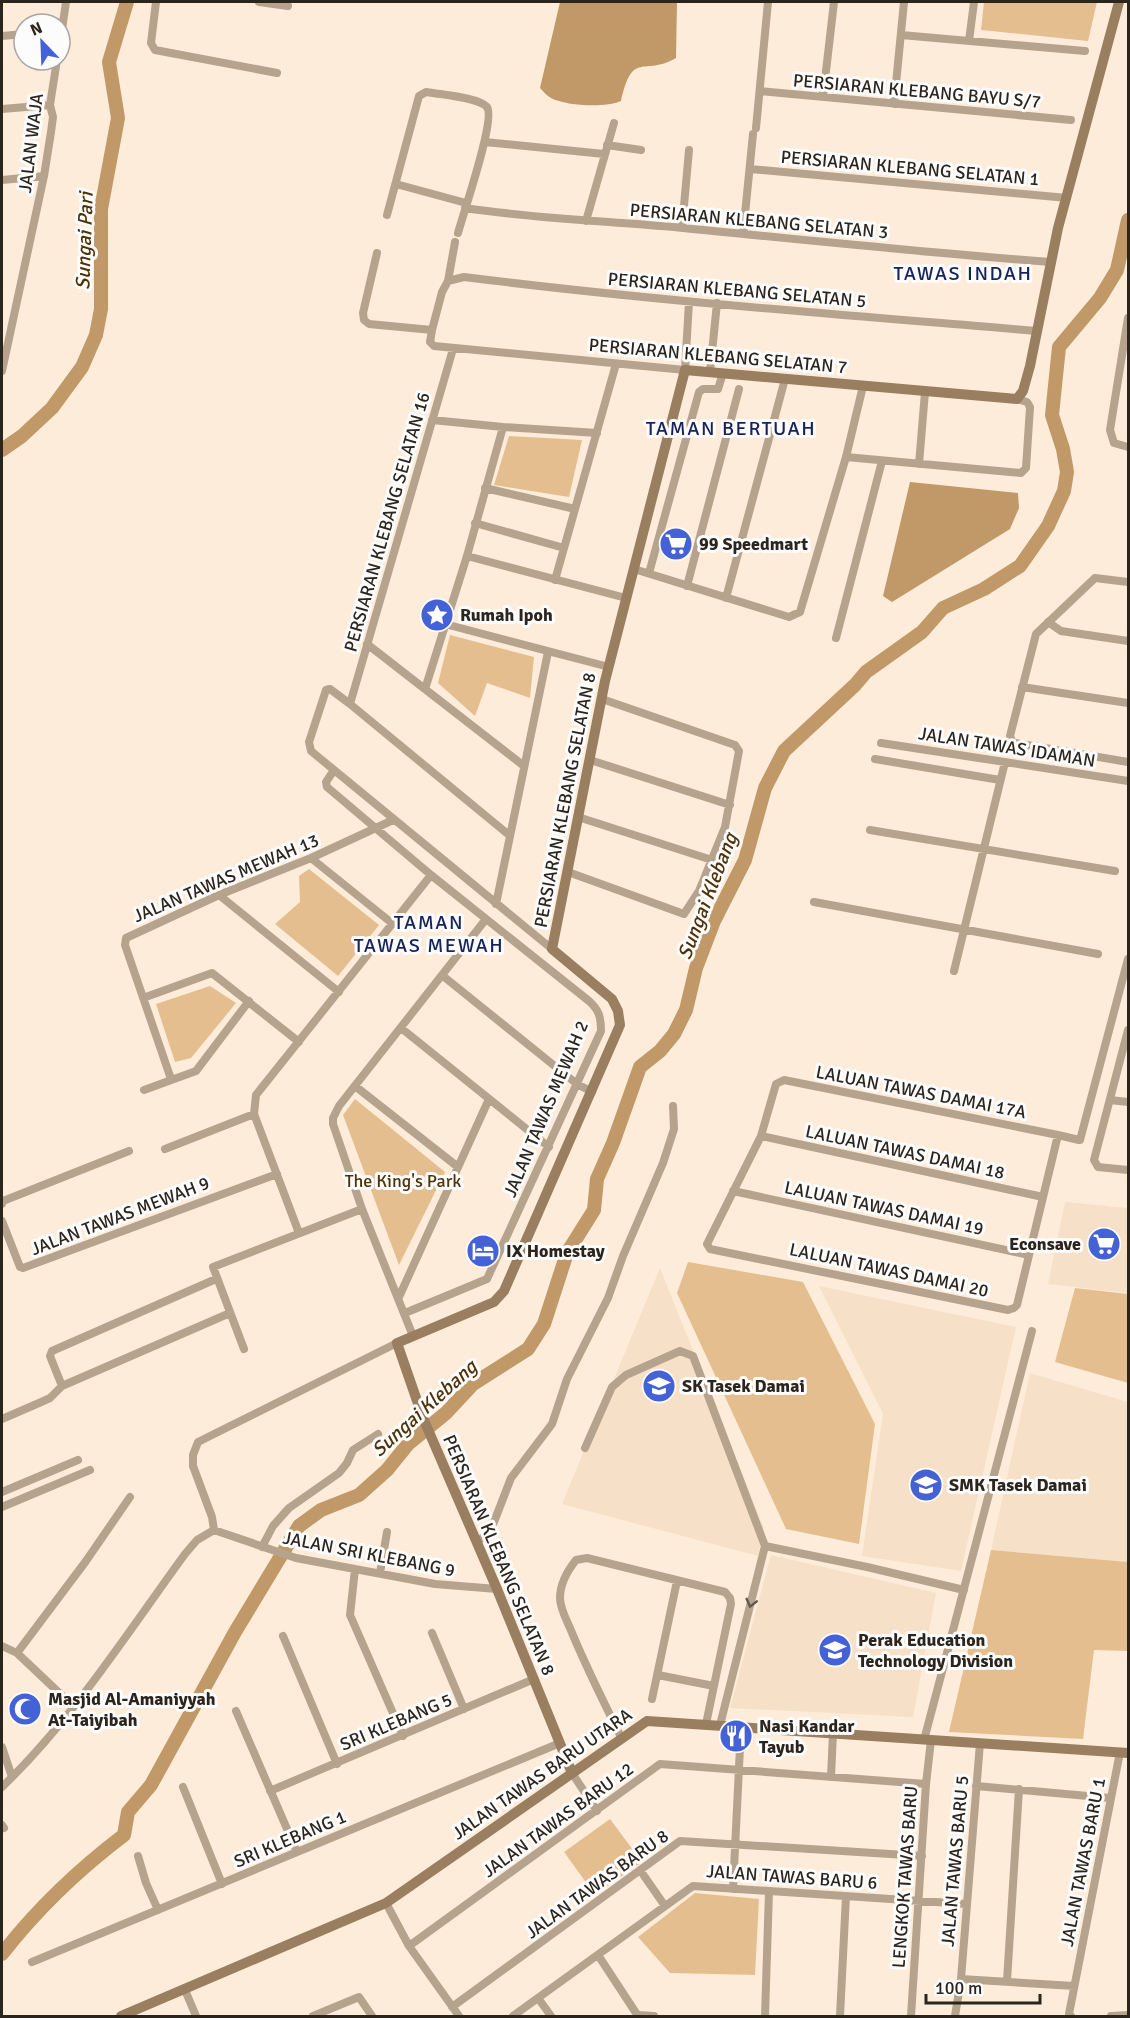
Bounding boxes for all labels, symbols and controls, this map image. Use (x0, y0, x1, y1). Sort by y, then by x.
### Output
north arrow (12, 12, 72, 72)
text: N (27, 18, 46, 40)
street label: PERSIARAN KLEBANG BAYU S/7 (792, 69, 1042, 113)
street label: JALAN WAJA (14, 92, 48, 194)
street label: PERSIARAN KLEBANG SELATAN 1 (780, 146, 1040, 190)
water label: Sungai Pari (70, 190, 99, 290)
street label: PERSIARAN KLEBANG SELATAN 3 (629, 199, 889, 243)
district label: TAWAS INDAH (894, 261, 1032, 286)
street label: PERSIARAN KLEBANG SELATAN 5 (607, 268, 867, 312)
street label: PERSIARAN KLEBANG SELATAN 7 (588, 334, 848, 378)
street label: PERSIARAN KLEBANG SELATAN 16 (339, 390, 435, 654)
district label: TAMAN BERTUAH (646, 416, 816, 441)
supermarket icon: 99 Speedmart (658, 526, 694, 562)
place label: 99 Speedmart (699, 533, 808, 555)
place icon: Rumah Ipoh (419, 597, 455, 633)
place label: Rumah Ipoh (460, 604, 553, 626)
street label: PERSIARAN KLEBANG SELATAN 8 (529, 671, 601, 929)
street label: JALAN TAWAS IDAMAN (917, 722, 1097, 772)
water label: Sungai Klebang (672, 828, 744, 963)
street label: JALAN TAWAS MEWAH 13 (130, 829, 322, 927)
district label: TAMAN TAWAS MEWAH (354, 910, 504, 958)
street label: JALAN TAWAS MEWAH 2 (499, 1017, 593, 1201)
street label: LALUAN TAWAS DAMAI 17A (814, 1061, 1028, 1123)
street label: LALUAN TAWAS DAMAI 18 (804, 1120, 1006, 1184)
park label: The King's Park (345, 1170, 461, 1192)
street label: JALAN TAWAS MEWAH 9 (28, 1172, 212, 1260)
street label: LALUAN TAWAS DAMAI 19 (783, 1176, 985, 1240)
supermarket icon: Econsave (1086, 1226, 1122, 1262)
hotel icon: IX Homestay (465, 1233, 501, 1269)
place label: Econsave (1009, 1233, 1081, 1255)
street label: LALUAN TAWAS DAMAI 20 (788, 1238, 990, 1302)
place label: IX Homestay (506, 1240, 605, 1262)
water label: Sungai Klebang (366, 1354, 483, 1462)
school or university icon: SK Tasek Damai (641, 1368, 677, 1404)
place label: SK Tasek Damai (682, 1375, 805, 1397)
street label: PERSIARAN KLEBANG SELATAN 8 (438, 1431, 560, 1679)
school or university icon: SMK Tasek Damai (908, 1467, 944, 1503)
place label: SMK Tasek Damai (949, 1474, 1087, 1496)
street label: JALAN SRI KLEBANG 9 (281, 1527, 457, 1581)
one-way arrow (745, 1598, 758, 1608)
place label: Perak Education Technology Division (858, 1629, 1013, 1672)
school or university icon: Perak Education Technology Division (817, 1632, 853, 1668)
place label: Masjid Al-Amaniyyah At-Taiyibah (48, 1688, 216, 1731)
street label: SRI KLEBANG 5 (337, 1689, 455, 1755)
mosque icon: Masjid Al-Amaniyyah At-Taiyibah (7, 1691, 43, 1727)
street label: JALAN TAWAS BARU UTARA (448, 1704, 636, 1844)
place label: Nasi Kandar Tayub (759, 1715, 855, 1758)
restaurant icon: Nasi Kandar Tayub (718, 1718, 754, 1754)
street label: JALAN TAWAS BARU 12 (478, 1758, 638, 1882)
street label: JALAN TAWAS BARU 5 (937, 1775, 973, 1947)
street label: JALAN TAWAS BARU 1 (1056, 1776, 1110, 1948)
street label: LENGKOK TAWAS BARU (888, 1785, 922, 1969)
street label: SRI KLEBANG 1 (231, 1806, 349, 1872)
street label: JALAN TAWAS BARU 8 (521, 1825, 673, 1943)
street label: JALAN TAWAS BARU 6 (706, 1860, 878, 1894)
scale bar (926, 1967, 1040, 2005)
text: 100 m (935, 1977, 982, 1999)

